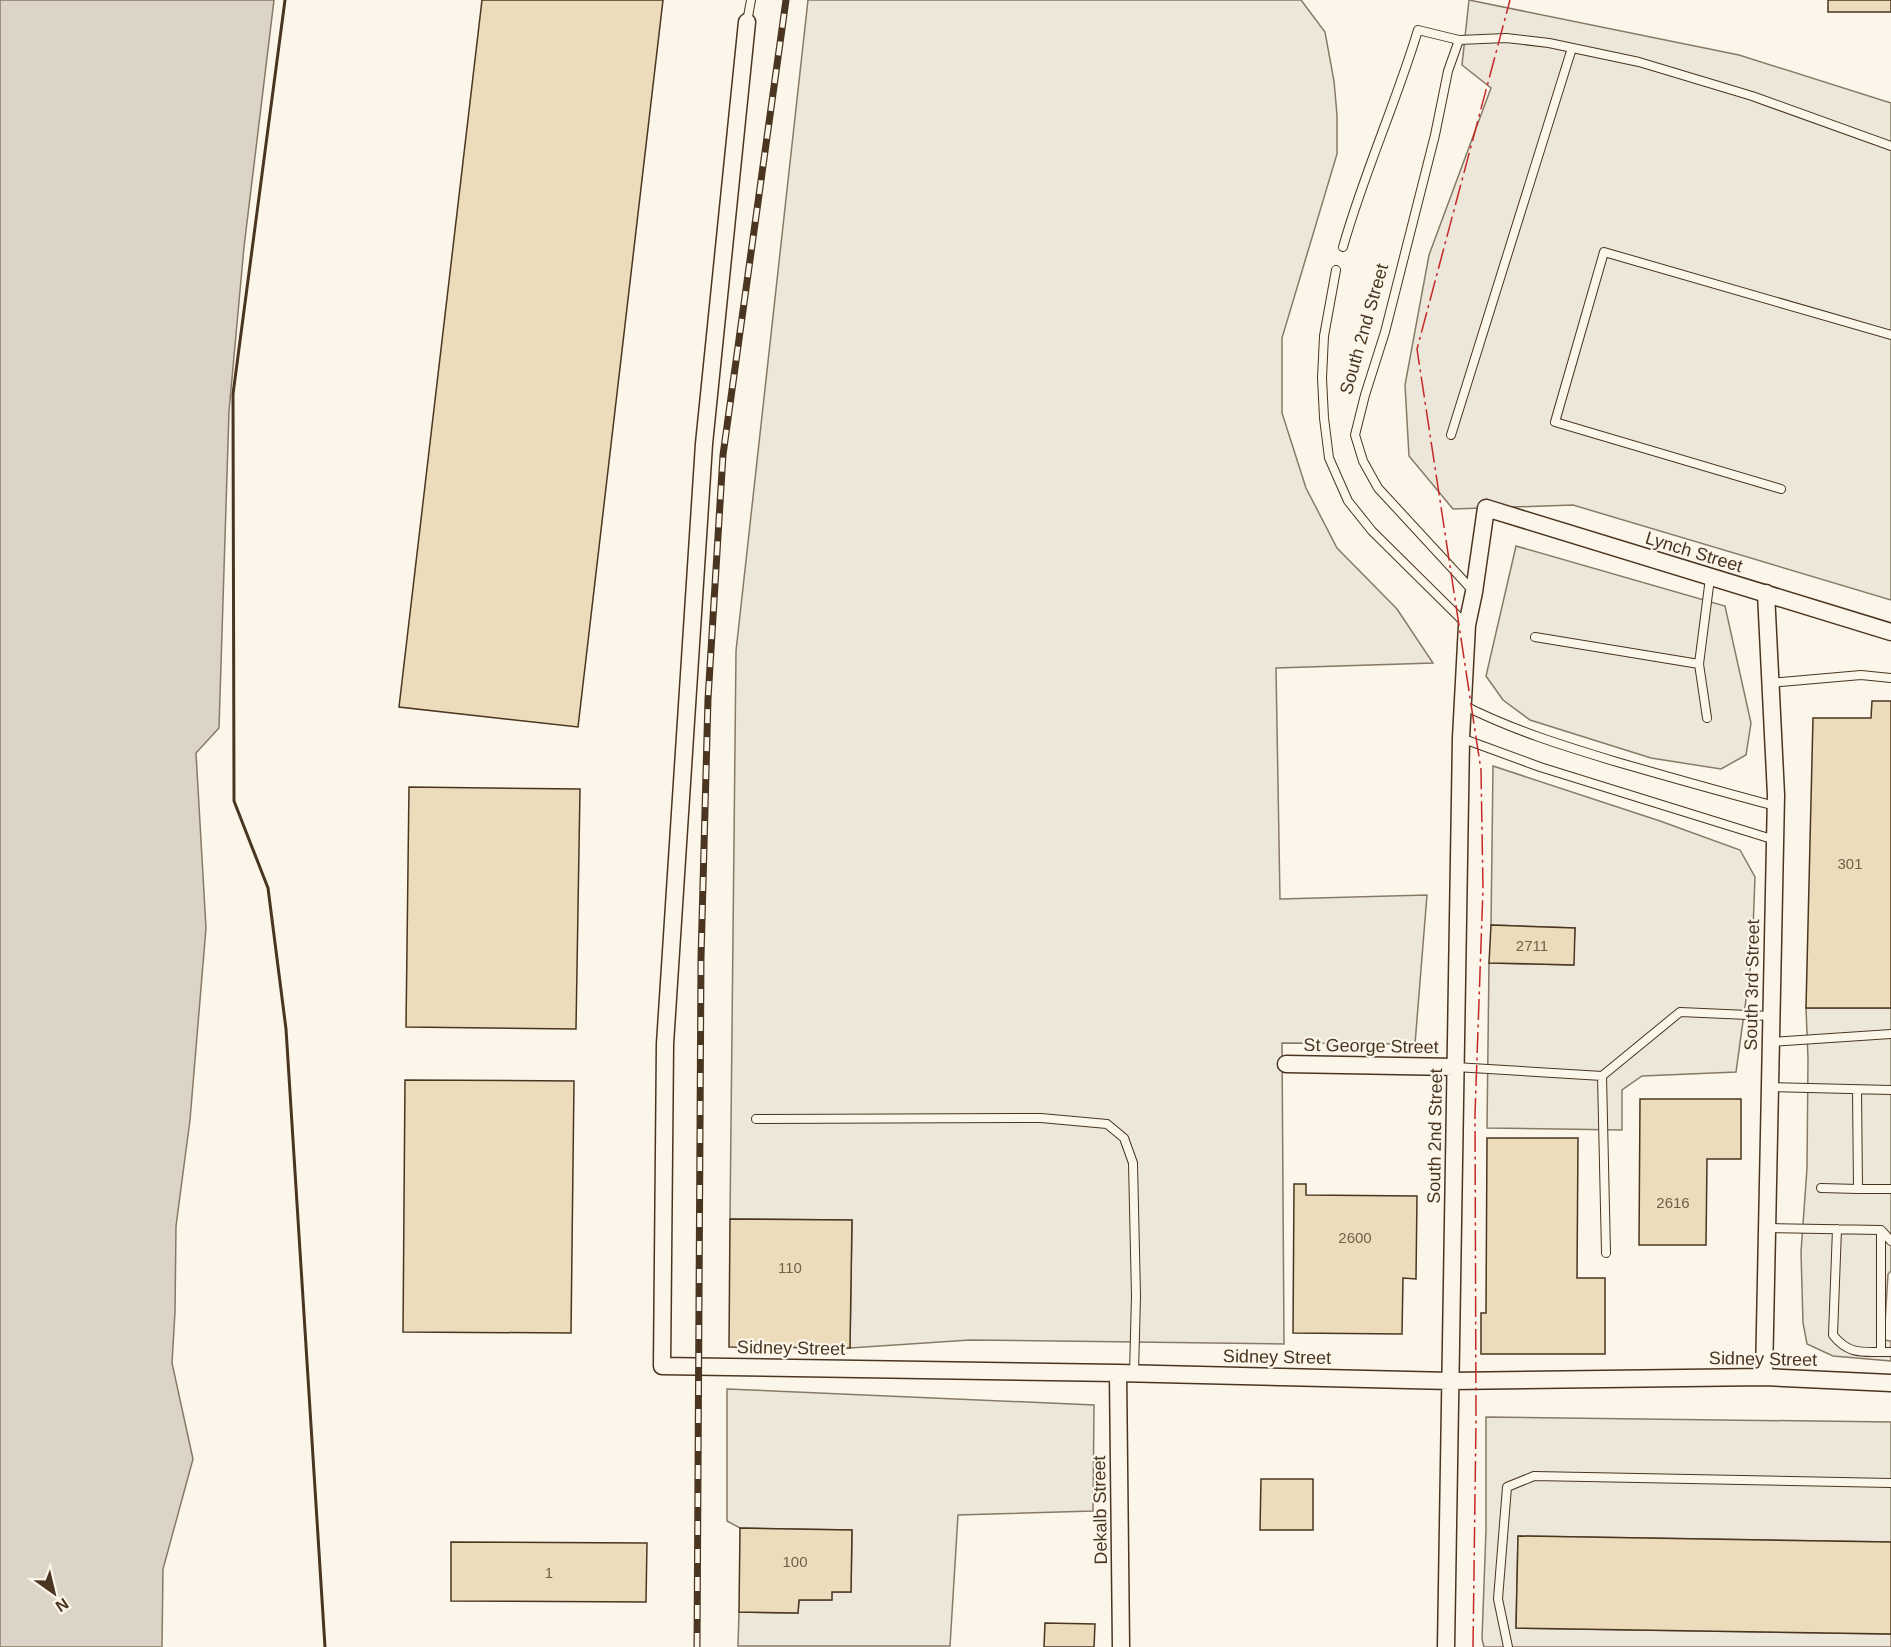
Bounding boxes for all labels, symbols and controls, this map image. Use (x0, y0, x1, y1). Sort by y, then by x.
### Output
street label: South 2nd Street (1336, 261, 1392, 397)
street label: Lynch Street (1643, 528, 1745, 576)
house number: 301 (1837, 855, 1863, 872)
street label: South 3rd Street (1741, 919, 1763, 1051)
house number: 2711 (1516, 937, 1548, 954)
street label: St George Street (1303, 1035, 1439, 1057)
street label: South 2nd Street (1424, 1068, 1446, 1204)
house number: 2616 (1656, 1194, 1690, 1211)
house number: 2600 (1338, 1229, 1372, 1246)
house number: 110 (778, 1259, 802, 1276)
street label: Sidney Street (737, 1337, 845, 1359)
street label: Sidney Street (1223, 1346, 1331, 1368)
street label: Sidney Street (1709, 1348, 1817, 1370)
street label: Dekalb Street (1089, 1455, 1111, 1565)
house number: 100 (782, 1553, 808, 1570)
north arrow (24, 1563, 84, 1623)
house number: 1 (545, 1564, 553, 1581)
text: N (53, 1595, 72, 1615)

